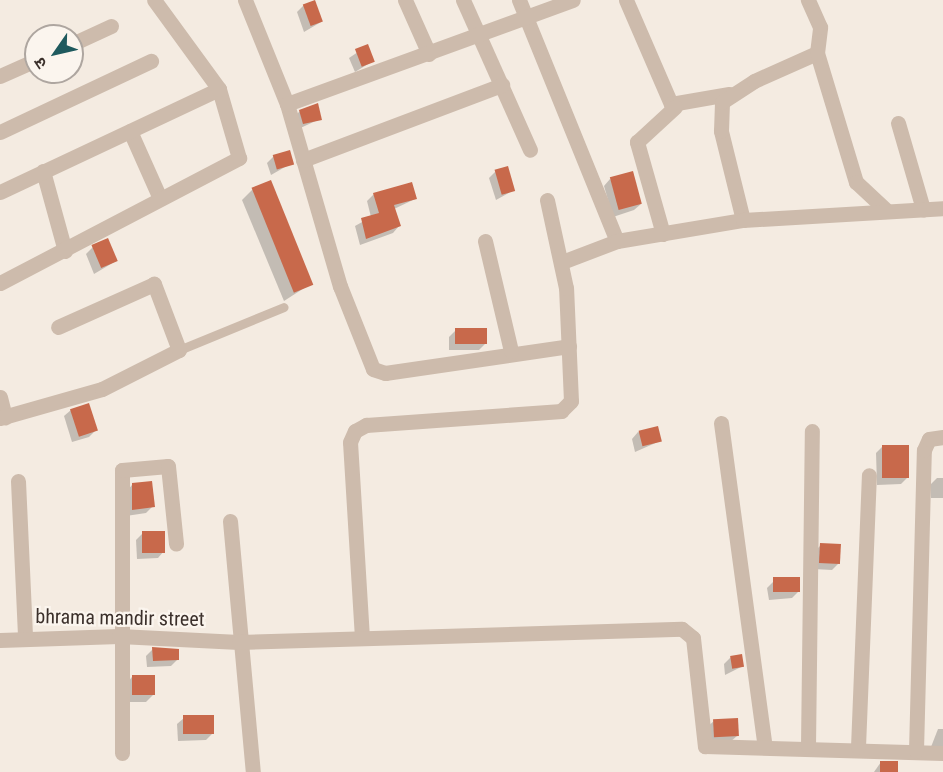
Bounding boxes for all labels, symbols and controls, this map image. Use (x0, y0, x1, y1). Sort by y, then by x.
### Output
north arrow (24, 24, 84, 84)
text: उ (30, 54, 51, 72)
street label: bhrama mandir street (35, 605, 205, 631)

